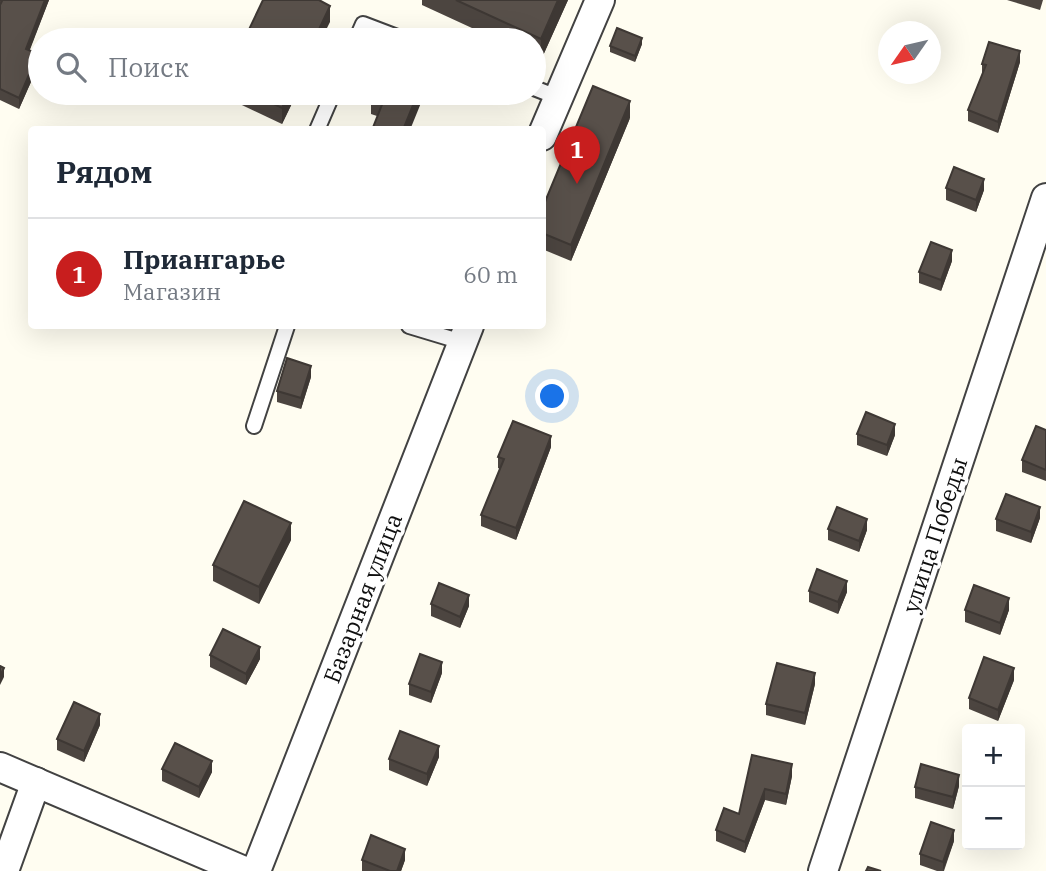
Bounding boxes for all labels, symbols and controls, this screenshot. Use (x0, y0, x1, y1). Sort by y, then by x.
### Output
north arrow (878, 21, 941, 84)
search box (28, 28, 546, 105)
icon: search (52, 48, 90, 86)
text: Поиск (108, 50, 189, 84)
pin: 1 (554, 126, 600, 184)
text: Рядом (56, 152, 152, 191)
text: Приангарье (123, 242, 285, 276)
text: 1 (72, 259, 86, 289)
text: 60 m (463, 259, 518, 289)
text: Магазин (123, 276, 221, 306)
your location (535, 379, 569, 413)
street label: улица Победы (895, 453, 973, 617)
street label: Базарная улица (316, 509, 408, 687)
map controls (962, 724, 1025, 850)
button: + (962, 724, 1025, 787)
button: − (962, 787, 1025, 850)

